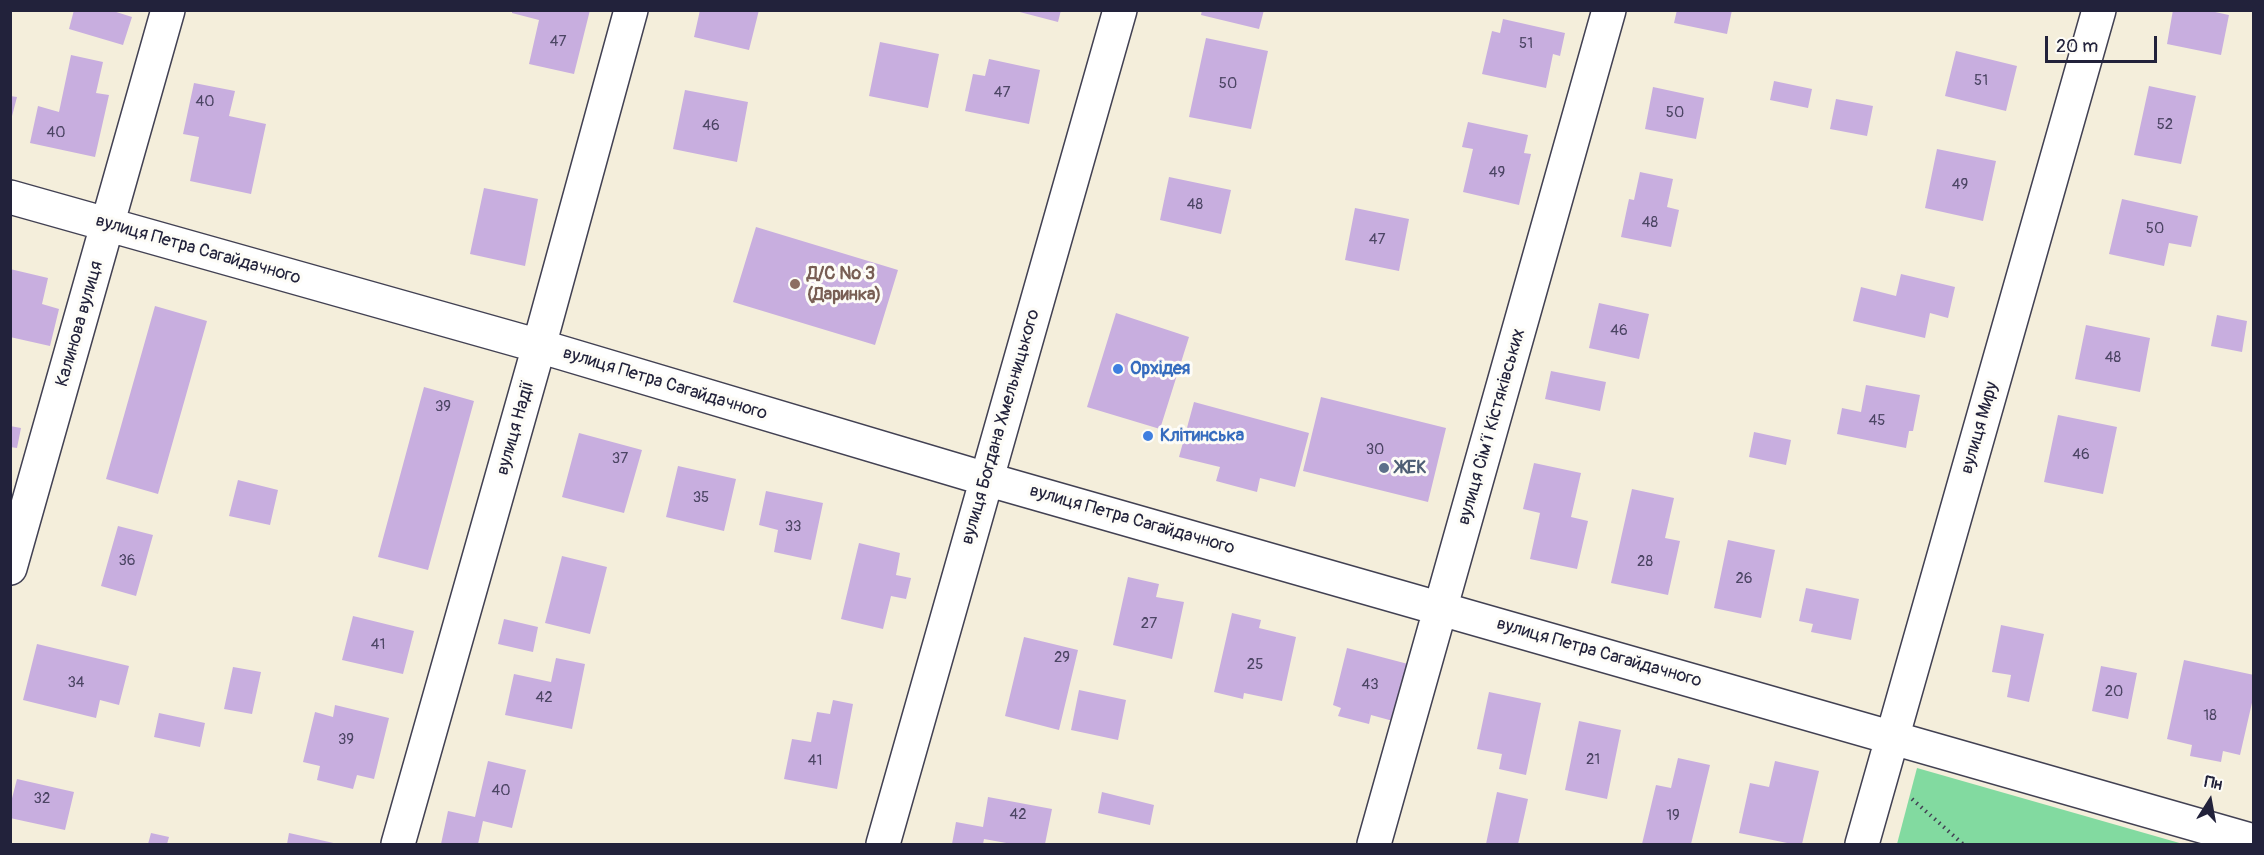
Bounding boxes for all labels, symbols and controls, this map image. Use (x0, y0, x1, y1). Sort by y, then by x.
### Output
scale bar (2048, 24, 2160, 62)
house number: 47 (550, 33, 566, 51)
house number: 51 (1519, 35, 1533, 53)
text: 20 m (2056, 35, 2098, 58)
house number: 51 (1974, 72, 1988, 90)
house number: 50 (1219, 75, 1237, 93)
house number: 47 (994, 84, 1010, 102)
house number: 40 (196, 93, 214, 111)
house number: 50 (1666, 104, 1684, 122)
house number: 52 (2157, 116, 2173, 134)
house number: 46 (702, 117, 720, 135)
house number: 40 (47, 124, 65, 142)
house number: 49 (1489, 164, 1505, 182)
house number: 49 (1952, 176, 1968, 194)
house number: 48 (1187, 196, 1203, 214)
street label: вулиця Петра Сагайдачного (93, 210, 303, 290)
house number: 48 (1642, 214, 1658, 232)
house number: 50 (2146, 220, 2164, 238)
house number: 47 (1369, 231, 1385, 249)
street label: Калинова вулиця (52, 259, 108, 389)
place label: Д/С № 3 (Даринка) (807, 263, 881, 306)
marker: Д/С № 3 (Даринка) (788, 277, 802, 291)
street label: вулиця Богдана Хмельницького (957, 307, 1045, 547)
house number: 46 (1610, 322, 1628, 340)
street label: вулиця Сімʼї Кістяківських (1454, 326, 1530, 528)
street label: вулиця Петра Сагайдачного (560, 343, 770, 425)
house number: 48 (2105, 349, 2121, 367)
place label: Орхідея (1130, 358, 1190, 380)
marker: Орхідея (1111, 362, 1125, 376)
street label: вулиця Надії (492, 378, 540, 478)
street label: вулиця Миру (1957, 379, 2003, 477)
house number: 39 (435, 398, 451, 416)
house number: 45 (1869, 412, 1885, 430)
place label: Клітинська (1160, 425, 1244, 447)
marker: Клітинська (1141, 429, 1155, 443)
house number: 30 (1366, 441, 1384, 459)
house number: 46 (2072, 446, 2090, 464)
house number: 37 (612, 450, 628, 468)
place label: ЖЕК (1396, 457, 1427, 479)
marker: ЖЕК (1377, 461, 1391, 475)
street label: вулиця Петра Сагайдачного (1027, 480, 1237, 560)
house number: 35 (693, 489, 709, 507)
house number: 33 (785, 518, 801, 536)
house number: 36 (118, 552, 136, 570)
house number: 28 (1637, 553, 1653, 571)
house number: 26 (1735, 570, 1753, 588)
street label: вулиця Петра Сагайдачного (1494, 613, 1704, 693)
house number: 27 (1141, 615, 1157, 633)
house number: 41 (371, 636, 385, 654)
house number: 29 (1054, 649, 1070, 667)
house number: 25 (1247, 656, 1263, 674)
house number: 34 (67, 674, 85, 692)
house number: 43 (1361, 676, 1379, 694)
house number: 20 (2105, 683, 2123, 701)
house number: 42 (535, 689, 553, 707)
house number: 18 (2203, 707, 2217, 725)
house number: 39 (338, 731, 354, 749)
house number: 21 (1586, 751, 1600, 769)
house number: 41 (808, 752, 822, 770)
north arrow (2180, 771, 2240, 831)
text: Пн (2203, 772, 2224, 795)
house number: 40 (492, 782, 510, 800)
house number: 32 (34, 790, 50, 808)
house number: 42 (1009, 806, 1027, 824)
house number: 19 (1666, 807, 1680, 825)

